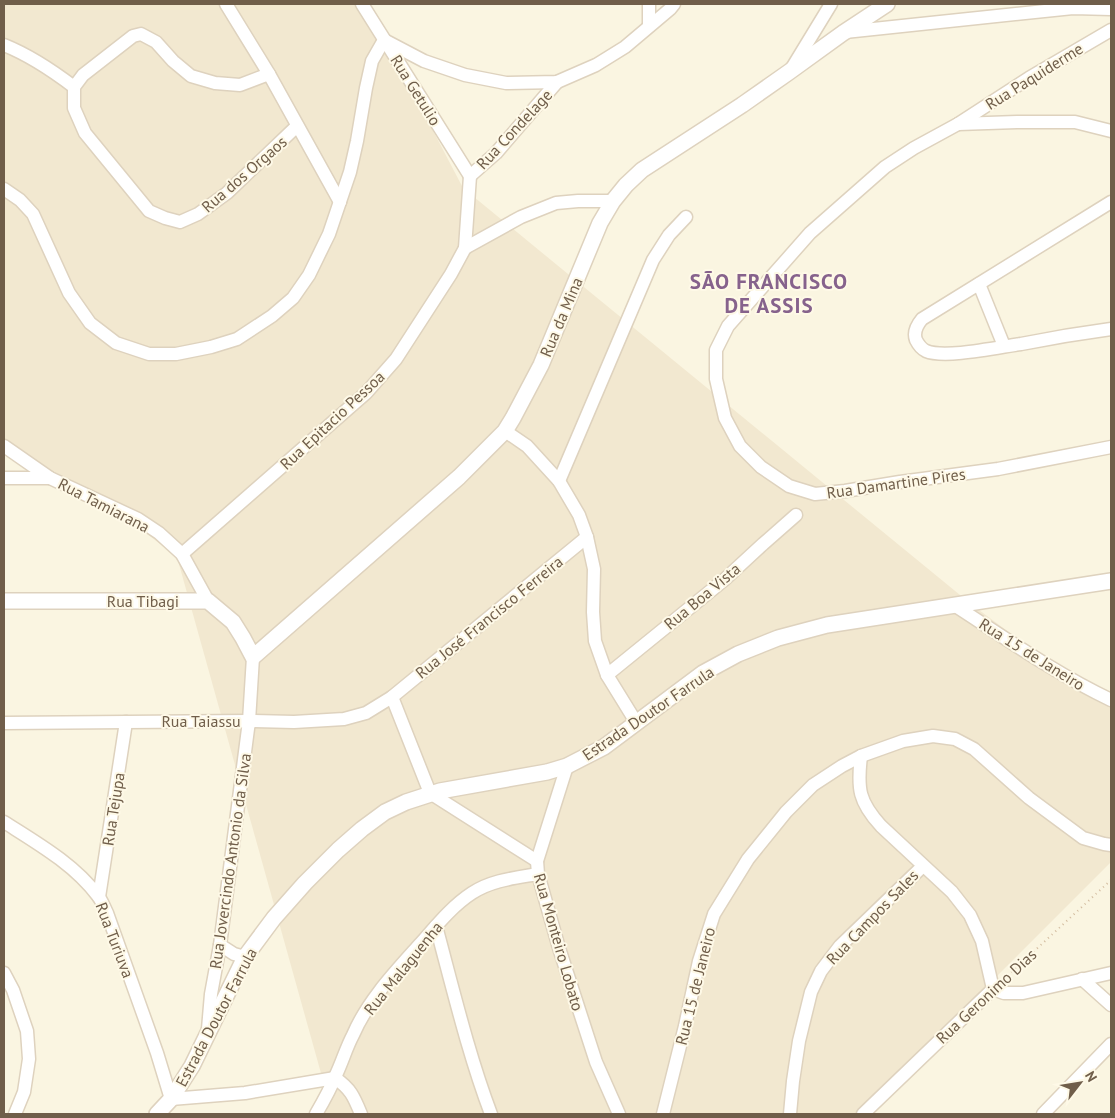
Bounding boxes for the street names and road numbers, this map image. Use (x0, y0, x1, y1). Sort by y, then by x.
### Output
street label: Rua Paquiderme (982, 38, 1086, 114)
street label: Rua Getulio (386, 51, 446, 129)
street label: Rua Condelage (472, 85, 556, 173)
street label: Rua dos Orgaos (197, 131, 291, 217)
street label: Rua da Mina (535, 274, 587, 360)
street label: Rua Epitacio Pessoa (275, 366, 389, 474)
street label: Rua Damartine Pires (825, 463, 967, 503)
street label: Rua Tamiarana (55, 473, 153, 537)
street label: Rua José Francisco Ferreira (411, 551, 567, 683)
street label: Rua Boa Vista (660, 558, 744, 634)
street label: Rua Tibagi (107, 591, 179, 611)
street label: Rua 15 de Janeiro (976, 614, 1088, 694)
street label: Estrada Doutor Farrula (578, 662, 718, 764)
street label: Rua Taiassu (161, 711, 241, 731)
street label: Rua Jovercindo Antonio da Silva (205, 752, 255, 970)
street label: Rua Tejupa (97, 771, 129, 847)
street label: Rua Campos Sales (822, 865, 923, 969)
street label: Rua Monteiro Lobato (530, 871, 588, 1013)
street label: Rua Turiuva (91, 899, 139, 981)
street label: Rua Malaguenha (359, 917, 447, 1019)
street label: Rua 15 de Janeiro (671, 925, 719, 1047)
street label: Estrada Doutor Farrula (171, 944, 261, 1090)
street label: Rua Geronimo Dias (931, 944, 1041, 1048)

